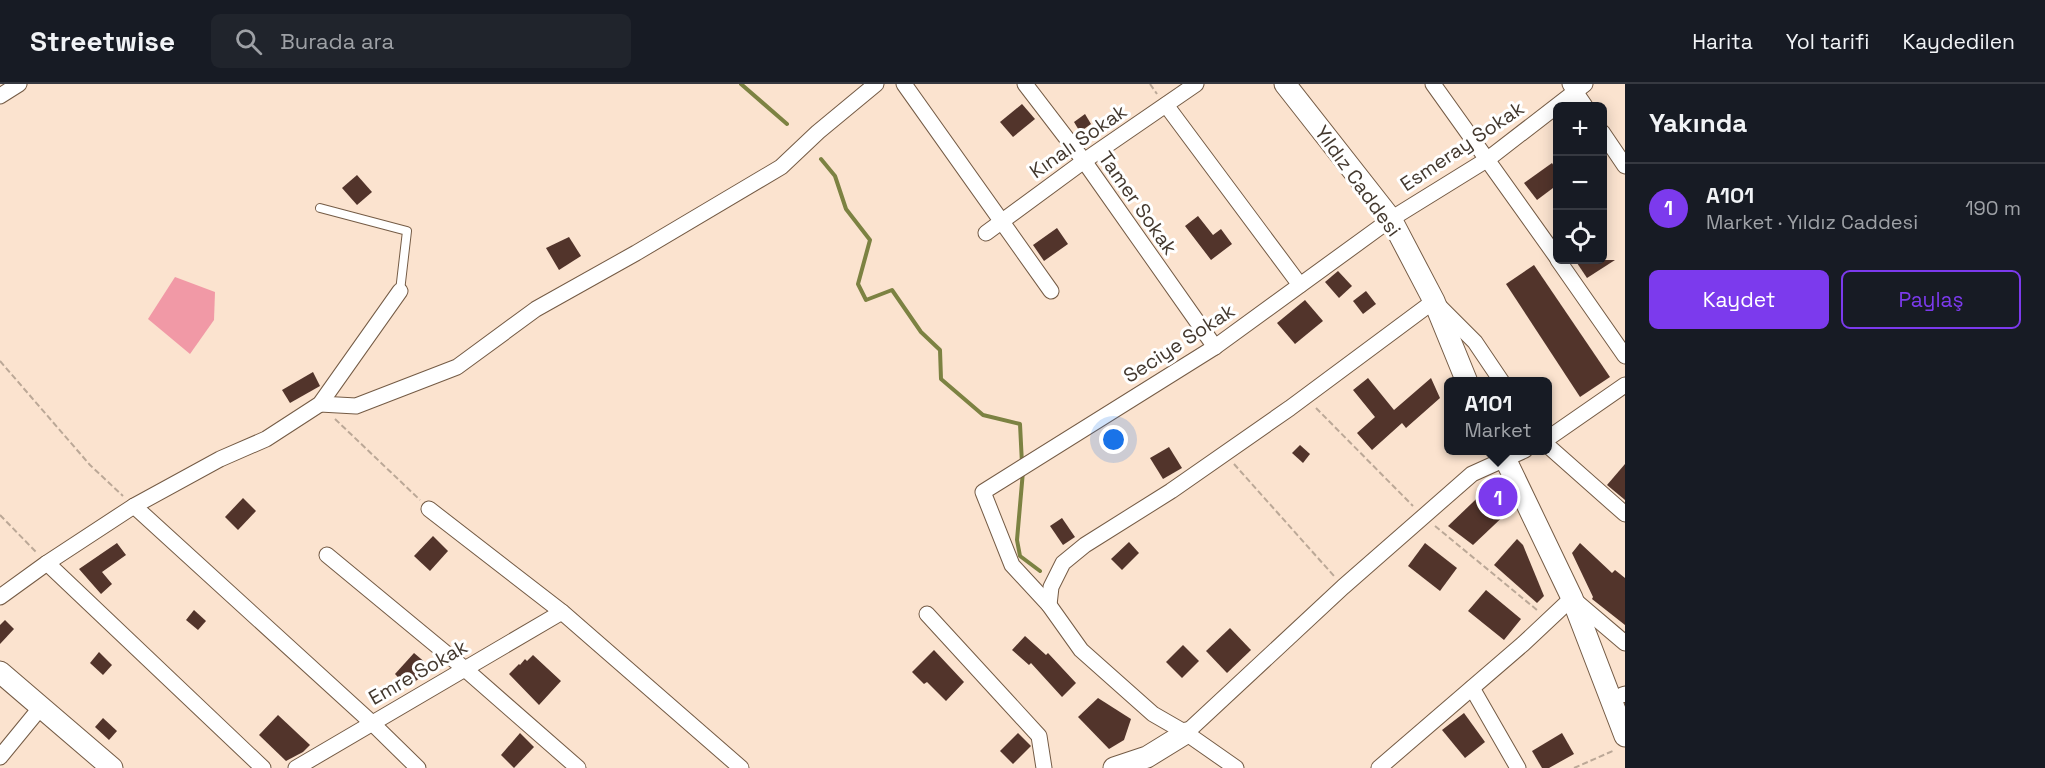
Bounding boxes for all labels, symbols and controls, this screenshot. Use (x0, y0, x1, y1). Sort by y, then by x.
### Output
search box (211, 14, 631, 68)
text: Streetwise (30, 23, 175, 59)
icon: search (232, 25, 265, 58)
text: Burada ara (280, 27, 394, 55)
text: Harita (1692, 28, 1753, 55)
text: Yol tarifi (1786, 28, 1869, 55)
text: Kaydedilen (1902, 28, 2015, 55)
street label: Esmeray Sokak (1395, 95, 1529, 197)
street label: Kınalı Sokak (1024, 98, 1132, 184)
map controls (1553, 102, 1607, 264)
button: + (1553, 102, 1607, 156)
text: Yakında (1649, 106, 1747, 140)
street label: Yıldız Caddesi (1309, 120, 1407, 242)
street label: Tamer Sokak (1093, 146, 1183, 260)
button: − (1553, 156, 1607, 210)
text: A101 (1706, 181, 1754, 209)
text: 1 (1664, 195, 1673, 221)
text: 190 m (1965, 195, 2021, 221)
text: Market · Yıldız Caddesi (1706, 209, 1918, 235)
button: locate (1553, 210, 1607, 264)
button: Kaydet (1649, 270, 1829, 329)
button: Paylaş (1841, 270, 2021, 329)
street label: Seciye Sokak (1118, 297, 1240, 389)
popup (1444, 377, 1552, 455)
text: A101 (1464, 389, 1512, 417)
text: Market (1464, 417, 1532, 443)
your location (1099, 425, 1128, 454)
pin: 1 (1478, 474, 1518, 520)
street label: Emre Sokak (364, 633, 472, 711)

